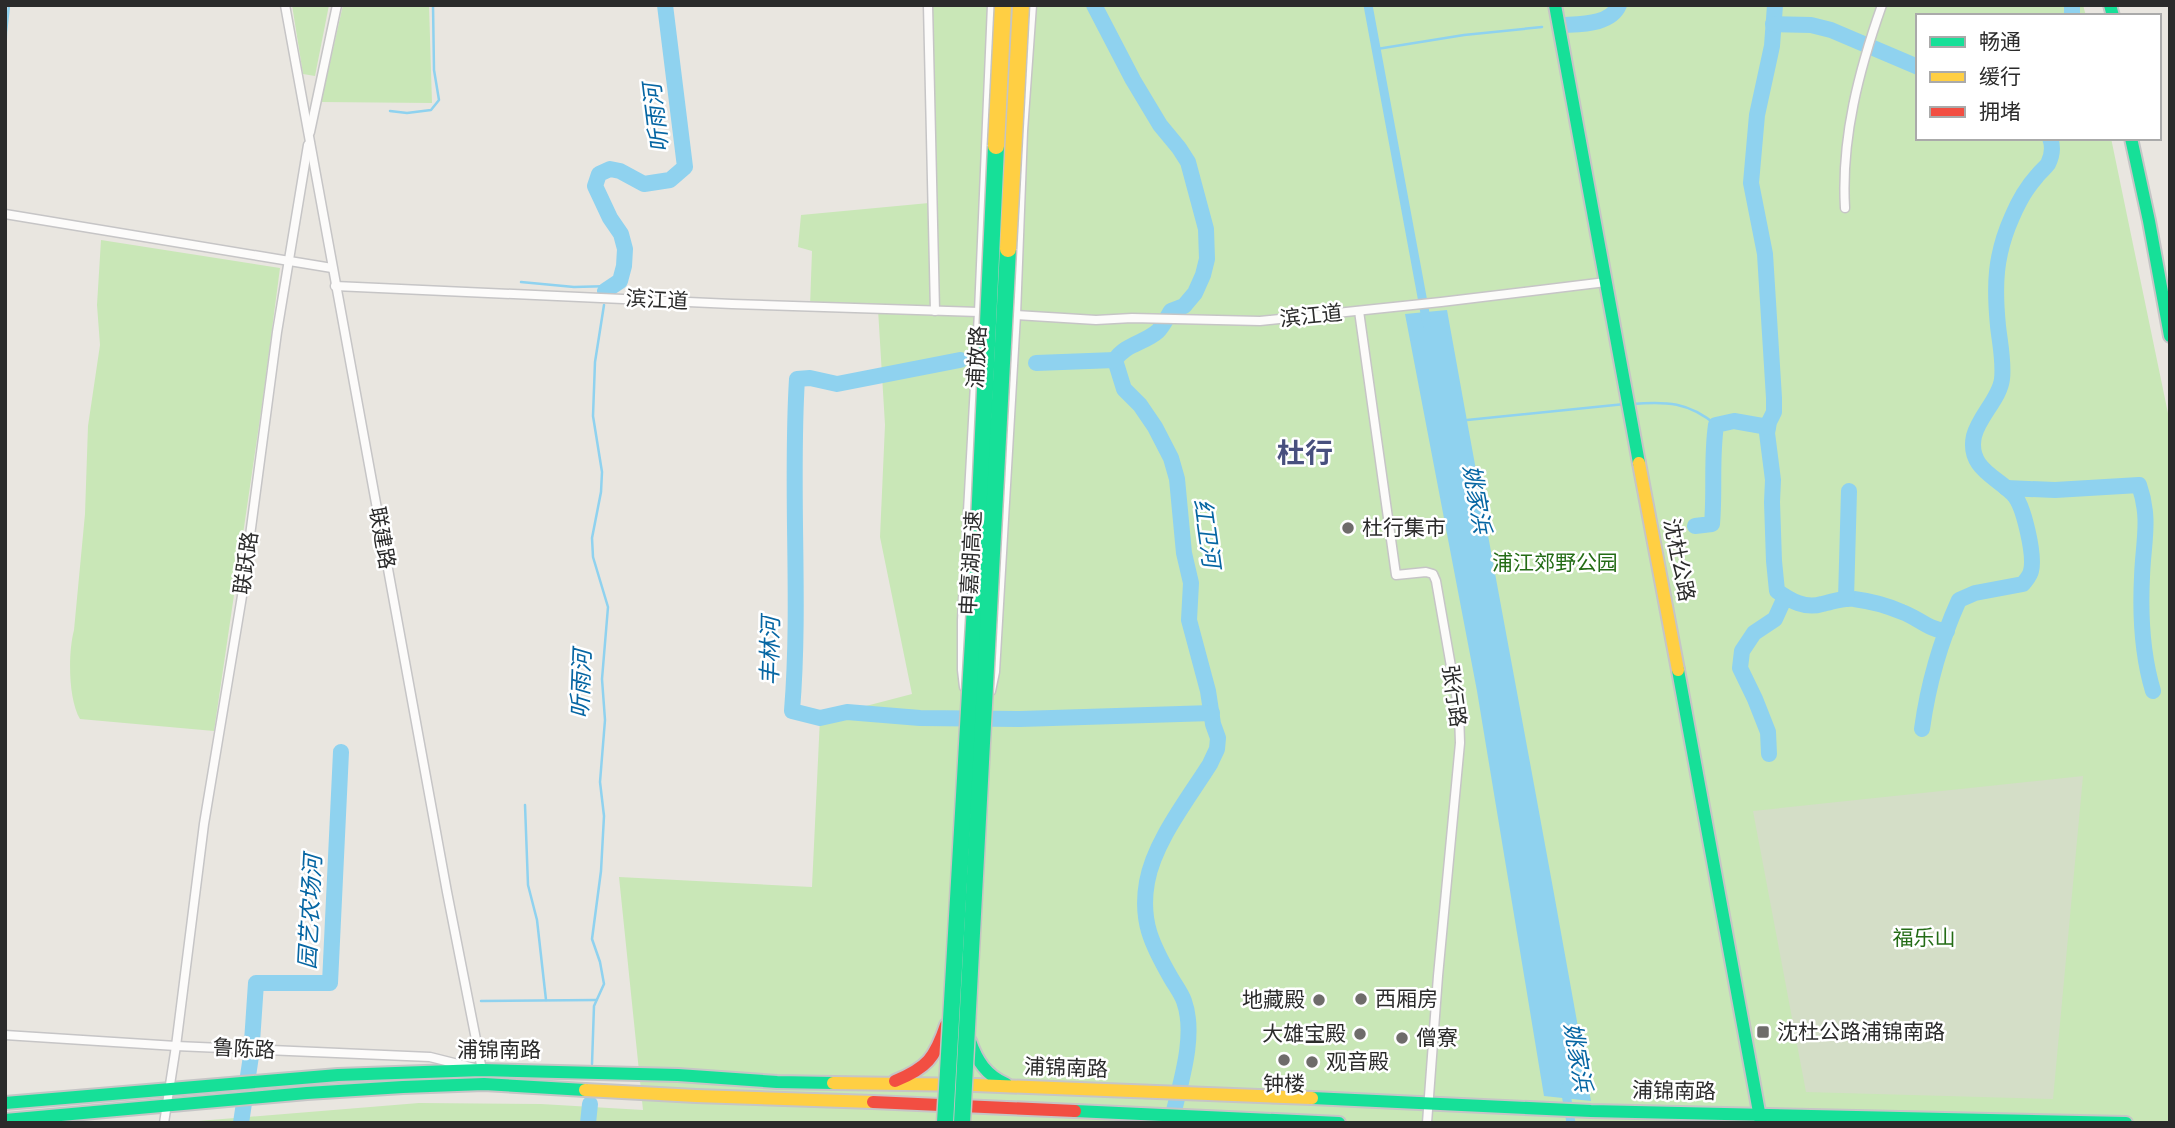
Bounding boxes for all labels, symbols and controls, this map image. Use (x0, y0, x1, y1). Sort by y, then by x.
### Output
legend (1916, 14, 2161, 140)
text: 畅通 (1979, 28, 2021, 54)
text: 缓行 (1979, 63, 2021, 89)
water label: 听雨河 (636, 78, 674, 154)
text: 拥堵 (1979, 98, 2021, 124)
street label: 滨江道 (625, 284, 689, 314)
street label: 滨江道 (1278, 299, 1344, 331)
street label: 浦放路 (961, 325, 991, 389)
district label: 杜行 (1277, 435, 1333, 470)
water label: 姚家浜 (1457, 462, 1498, 537)
water label: 红卫河 (1188, 497, 1227, 573)
street label: 联建路 (365, 505, 401, 571)
street label: 申嘉湖高速 (954, 510, 986, 616)
place label: 杜行集市 (1362, 514, 1446, 540)
street label: 沈杜公路 (1659, 516, 1701, 604)
marker: 杜行集市 (1340, 520, 1356, 536)
street label: 联跃路 (228, 530, 262, 596)
park label: 浦江郊野公园 (1492, 549, 1618, 575)
water label: 丰林河 (754, 612, 785, 686)
water label: 听雨河 (565, 645, 596, 719)
street label: 张行路 (1438, 663, 1472, 729)
water label: 园艺农场河 (292, 850, 327, 970)
park label: 福乐山 (1893, 924, 1956, 950)
place label: 西厢房 (1375, 985, 1438, 1011)
place label: 地藏殿 (1242, 986, 1305, 1012)
marker: 西厢房 (1353, 991, 1369, 1007)
marker: 地藏殿 (1311, 992, 1327, 1008)
place label: 沈杜公路浦锦南路 (1777, 1018, 1945, 1044)
place label: 大雄宝殿 (1262, 1020, 1346, 1046)
water label: 姚家浜 (1558, 1020, 1599, 1095)
place label: 僧寮 (1416, 1024, 1458, 1050)
marker: 沈杜公路浦锦南路 (1755, 1024, 1771, 1040)
marker: 大雄宝殿 (1352, 1026, 1368, 1042)
marker: 僧寮 (1394, 1030, 1410, 1046)
street label: 鲁陈路 (212, 1033, 276, 1063)
street label: 浦锦南路 (457, 1036, 541, 1062)
place label: 观音殿 (1326, 1048, 1389, 1074)
marker: 钟楼 (1276, 1052, 1292, 1068)
street label: 浦锦南路 (1024, 1053, 1108, 1081)
marker: 观音殿 (1304, 1054, 1320, 1070)
place label: 钟楼 (1263, 1070, 1305, 1096)
street label: 浦锦南路 (1632, 1076, 1716, 1104)

